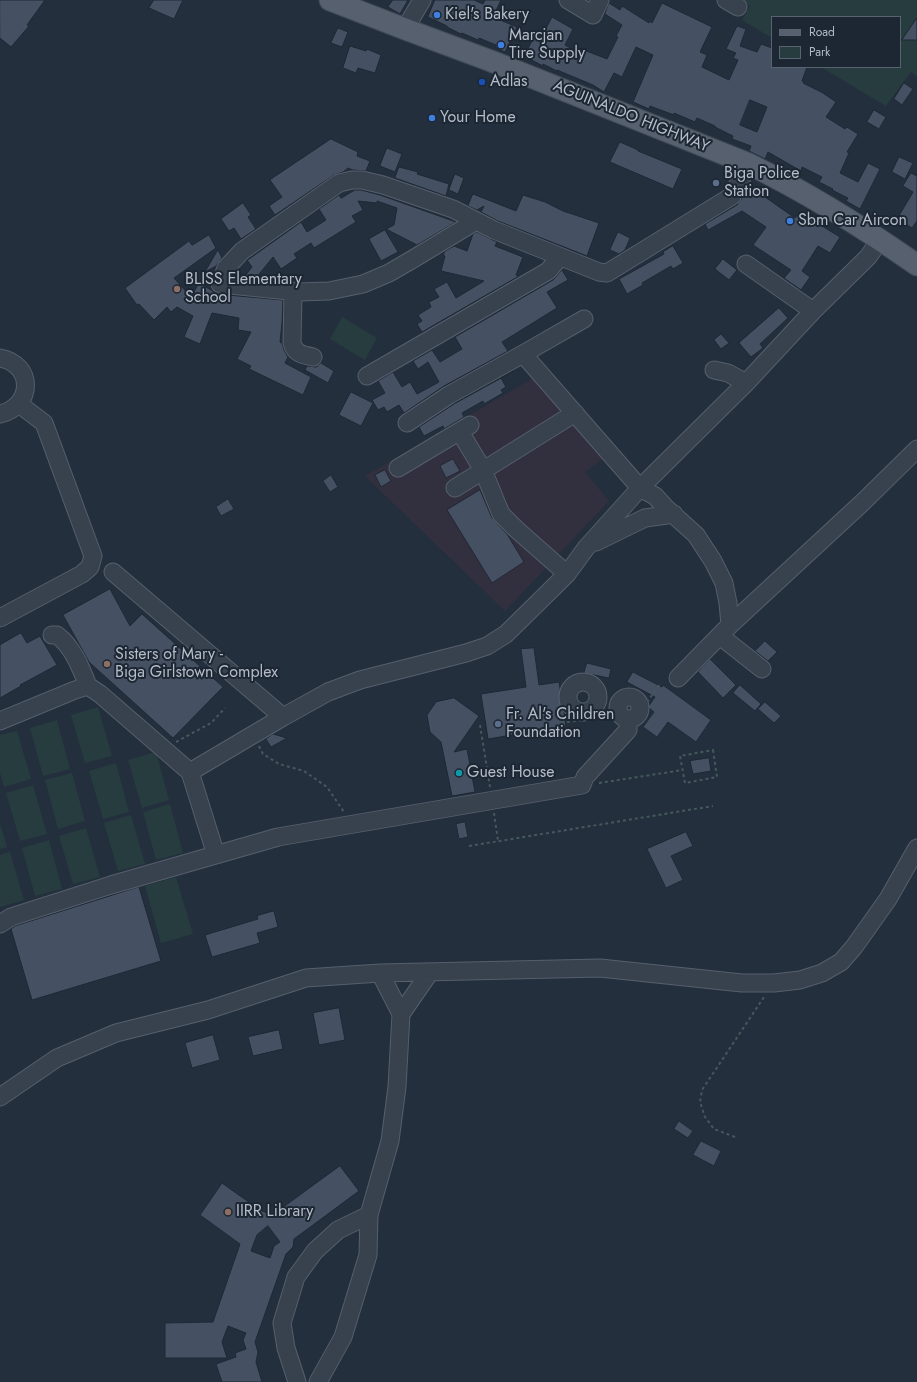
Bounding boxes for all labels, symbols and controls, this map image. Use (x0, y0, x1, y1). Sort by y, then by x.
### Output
place label: Kiel's Bakery (445, 5, 529, 25)
marker: Kiel's Bakery (432, 10, 442, 20)
legend (771, 16, 901, 68)
text: Road (809, 23, 835, 41)
place label: Marcjan Tire Supply (509, 26, 585, 64)
marker: Marcjan Tire Supply (496, 40, 506, 50)
text: Park (809, 43, 830, 61)
place label: Adlas (490, 72, 528, 92)
marker: Adlas (477, 77, 487, 87)
street label: AGUINALDO HIGHWAY (550, 77, 712, 157)
place label: Your Home (440, 108, 516, 128)
marker: Your Home (427, 113, 437, 123)
place label: Biga Police Station (724, 164, 799, 202)
marker: Biga Police Station (711, 178, 721, 188)
place label: Sbm Car Aircon (798, 211, 907, 231)
marker: Sbm Car Aircon (785, 216, 795, 226)
place label: BLISS Elementary School (185, 270, 302, 308)
marker: BLISS Elementary School (172, 284, 182, 294)
place label: Sisters of Mary - Biga Girlstown Complex (115, 645, 278, 683)
marker: Sisters of Mary - Biga Girlstown Complex (102, 659, 112, 669)
place label: Fr. Al's Children Foundation (506, 705, 614, 743)
marker: Fr. Al's Children Foundation (493, 719, 503, 729)
place label: Guest House (467, 763, 554, 783)
marker: Guest House (454, 768, 464, 778)
place label: IIRR Library (236, 1202, 313, 1222)
marker: IIRR Library (223, 1207, 233, 1217)

